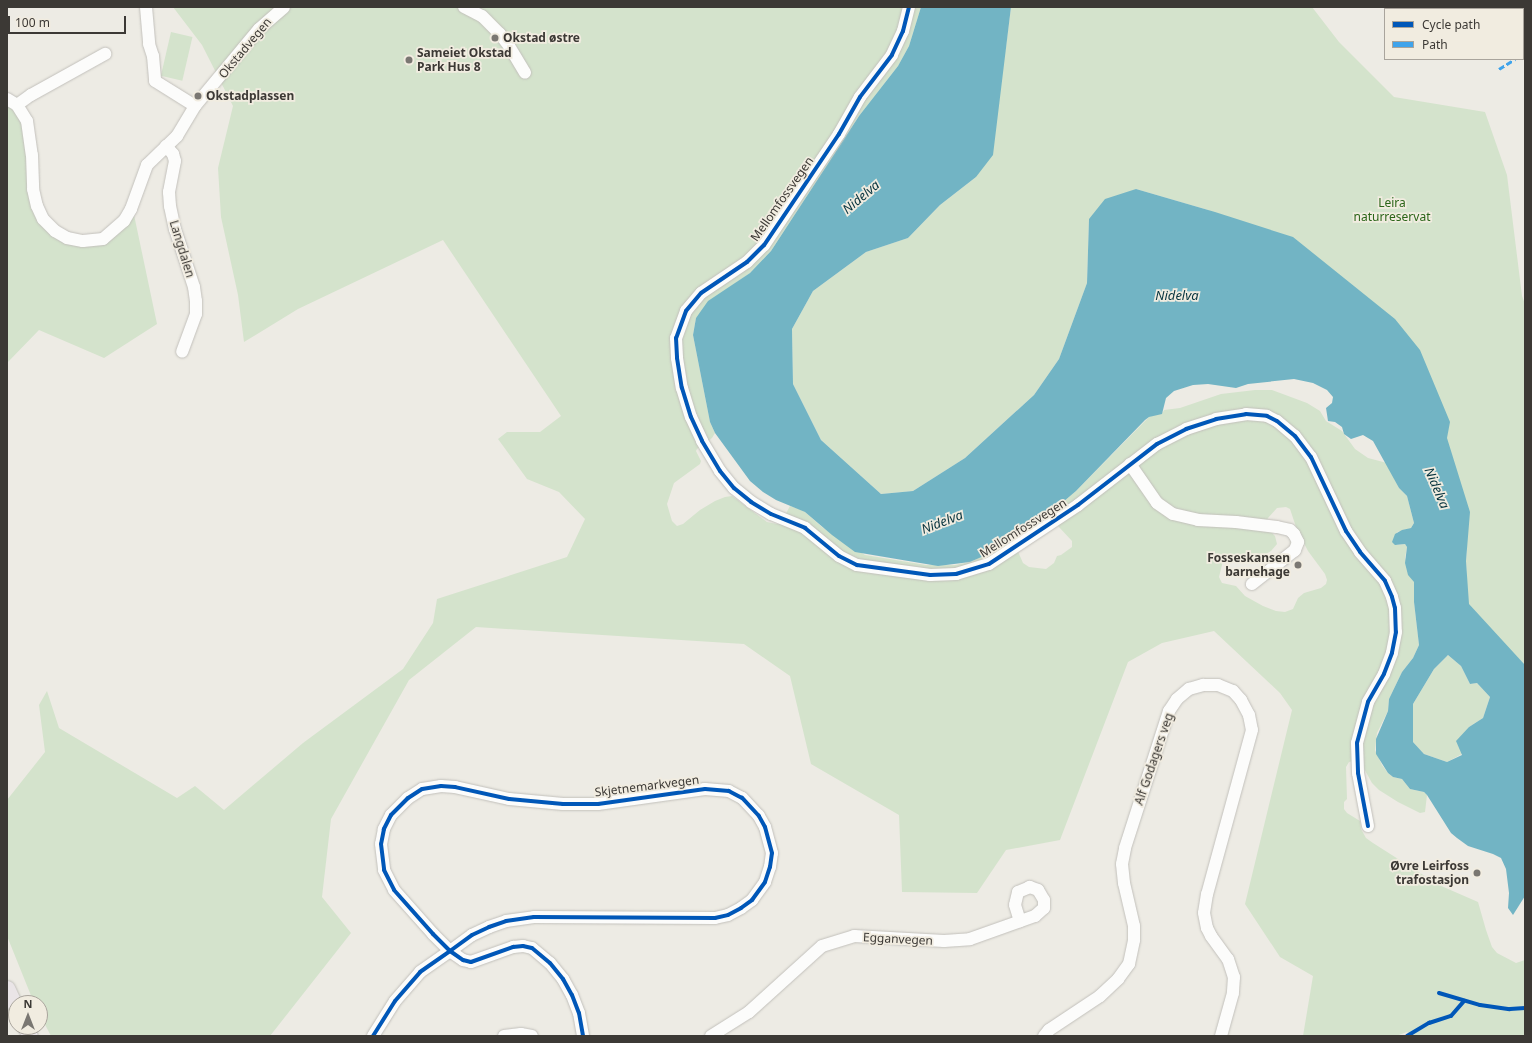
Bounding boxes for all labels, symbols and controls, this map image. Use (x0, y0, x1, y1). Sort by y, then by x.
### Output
scale bar (10, 8, 128, 34)
legend (1384, 8, 1524, 60)
text: 100 m (15, 14, 50, 31)
street label: Okstadvegen (216, 15, 274, 81)
text: Cycle path (1422, 16, 1480, 33)
place label: Okstad østre (503, 31, 580, 45)
marker: Okstad østre (490, 33, 500, 43)
text: Path (1422, 36, 1448, 53)
place label: Sameiet Okstad Park Hus 8 (417, 46, 512, 74)
marker: Sameiet Okstad Park Hus 8 (404, 55, 414, 65)
place label: Okstadplassen (206, 89, 294, 103)
marker: Okstadplassen (193, 91, 203, 101)
street label: Mellomfossvegen (748, 154, 816, 244)
water label: Nidelva (839, 177, 883, 217)
park label: Leira naturreservat (1354, 196, 1430, 224)
street label: Langdalen (166, 219, 198, 279)
water label: Nidelva (1155, 287, 1199, 303)
water label: Nidelva (1421, 465, 1453, 511)
street label: Mellomfossvegen (977, 495, 1069, 561)
water label: Nidelva (919, 507, 965, 537)
place label: Fosseskansen barnehage (1207, 551, 1290, 579)
marker: Fosseskansen barnehage (1293, 560, 1303, 570)
street label: Alf Godagers veg (1132, 711, 1176, 807)
street label: Skjetnemarkvegen (594, 772, 700, 800)
place label: Øvre Leirfoss trafostasjon (1390, 859, 1469, 887)
marker: Øvre Leirfoss trafostasjon (1472, 868, 1482, 878)
street label: Egganvegen (863, 930, 933, 948)
north arrow (8, 995, 48, 1035)
text: N (24, 996, 32, 1011)

